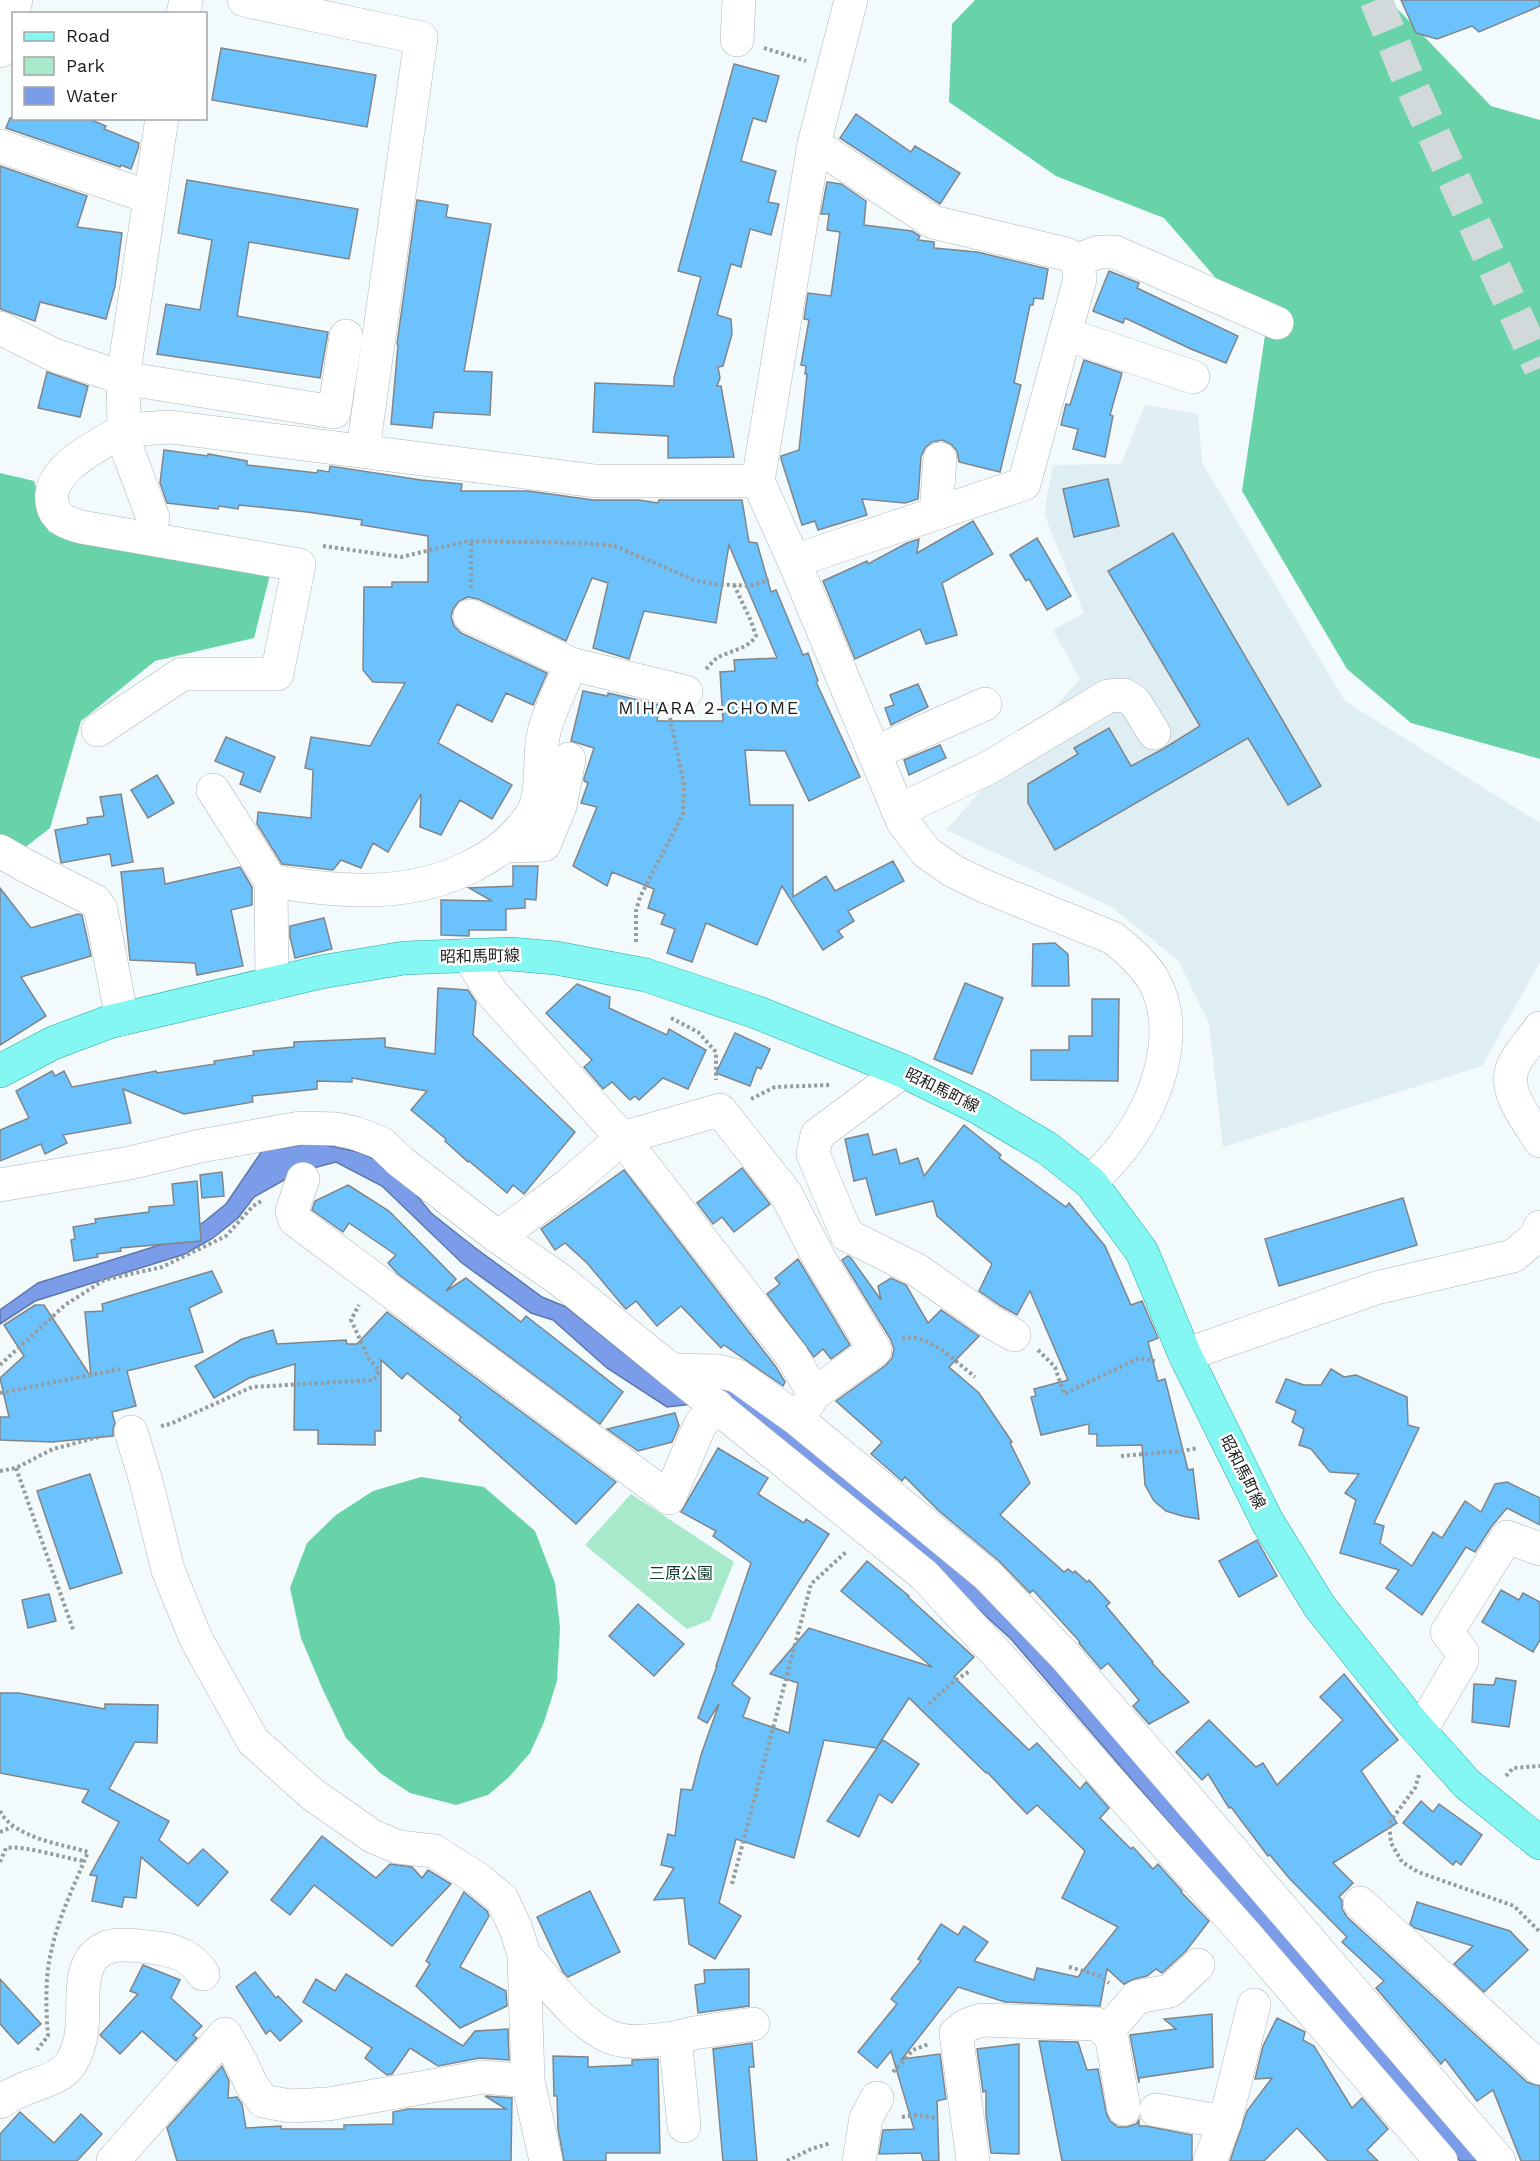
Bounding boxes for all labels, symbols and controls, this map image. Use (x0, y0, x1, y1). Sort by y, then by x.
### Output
legend (12, 12, 207, 120)
text: Road (66, 25, 110, 46)
text: Park (66, 55, 105, 76)
text: Water (66, 85, 118, 106)
district label: MIHARA 2-CHOME (618, 697, 800, 718)
street label: 昭和馬町線 (440, 946, 520, 966)
street label: 昭和馬町線 (902, 1064, 982, 1116)
street label: 昭和馬町線 (1216, 1432, 1270, 1512)
park label: 三原公園 (649, 1564, 713, 1583)

